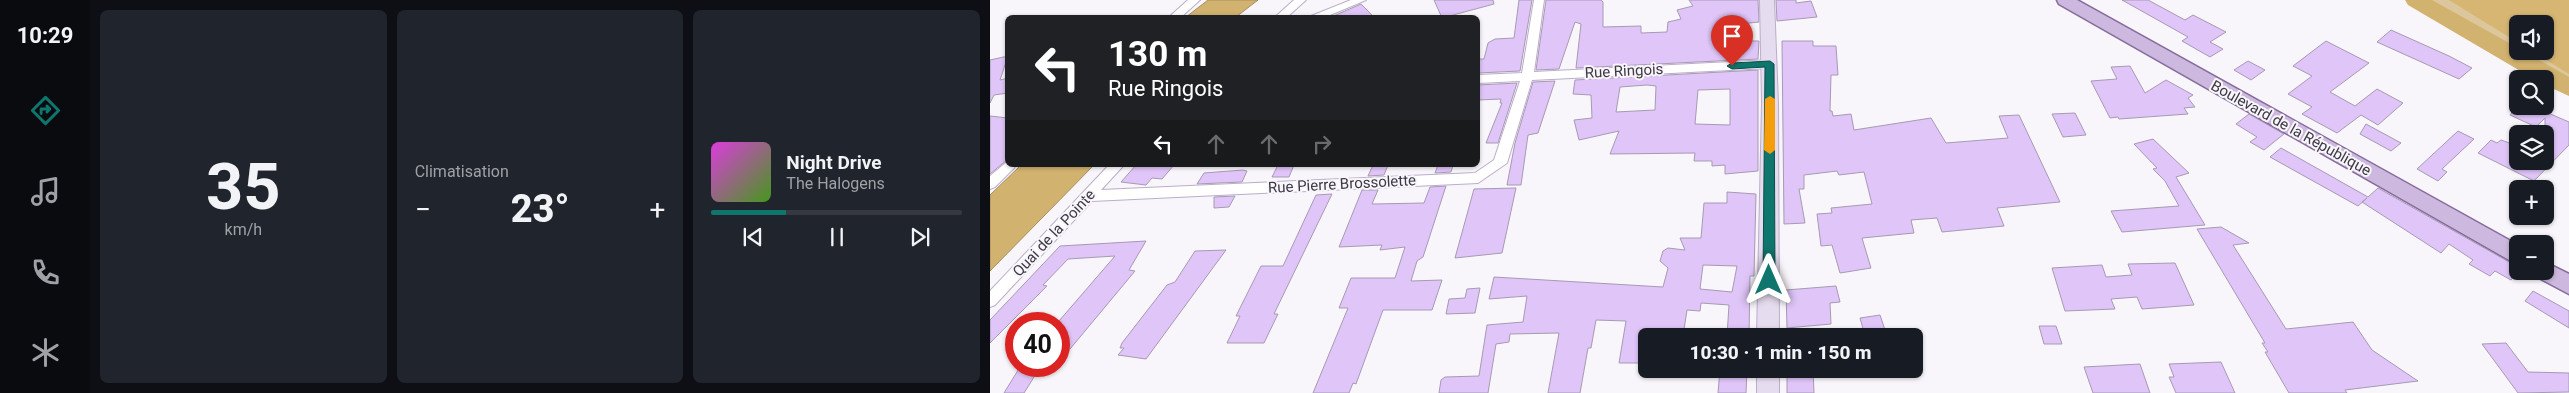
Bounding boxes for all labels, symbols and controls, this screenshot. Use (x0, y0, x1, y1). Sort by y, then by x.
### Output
pin (1711, 15, 1753, 66)
map controls (2509, 15, 2554, 280)
button: sound (2509, 15, 2554, 60)
icon: arrive (1718, 22, 1746, 50)
text: 10:29 (17, 23, 73, 48)
text: 130 m (1108, 34, 1207, 75)
icon: left (1025, 35, 1090, 100)
street label: Rue Ringois (1584, 60, 1664, 82)
button: search (2509, 70, 2554, 115)
text: Rue Ringois (1108, 76, 1223, 101)
street label: Boulevard de la République (2208, 76, 2374, 180)
icon: directions (28, 93, 63, 128)
button: layers (2509, 125, 2554, 170)
icon: left (1149, 130, 1177, 158)
icon: ahead (1202, 130, 1230, 158)
icon: ahead (1255, 130, 1283, 158)
icon: right (1308, 130, 1336, 158)
text: 35 (206, 149, 281, 225)
text: Night Drive (786, 151, 882, 174)
text: Climatisation (415, 162, 509, 181)
street label: Rue Pierre Brossolette (1268, 171, 1417, 197)
icon: music (28, 174, 63, 209)
text: The Halogens (786, 174, 885, 193)
button: + (2509, 180, 2554, 225)
street label: Quai de la Pointe (1009, 186, 1099, 280)
text: 23° (511, 187, 569, 231)
text: − (415, 193, 431, 226)
text: + (649, 193, 665, 226)
text: km/h (225, 220, 262, 239)
icon: previous (739, 223, 767, 251)
icon: pause (823, 223, 851, 251)
icon: next (906, 223, 934, 251)
button: − (2509, 235, 2554, 280)
position arrow (1742, 253, 1794, 305)
icon: phone (28, 255, 63, 290)
speed limit sign: 40 (1005, 312, 1070, 377)
icon: climate (28, 335, 63, 370)
text: 10:30 · 1 min · 150 m (1689, 341, 1872, 364)

